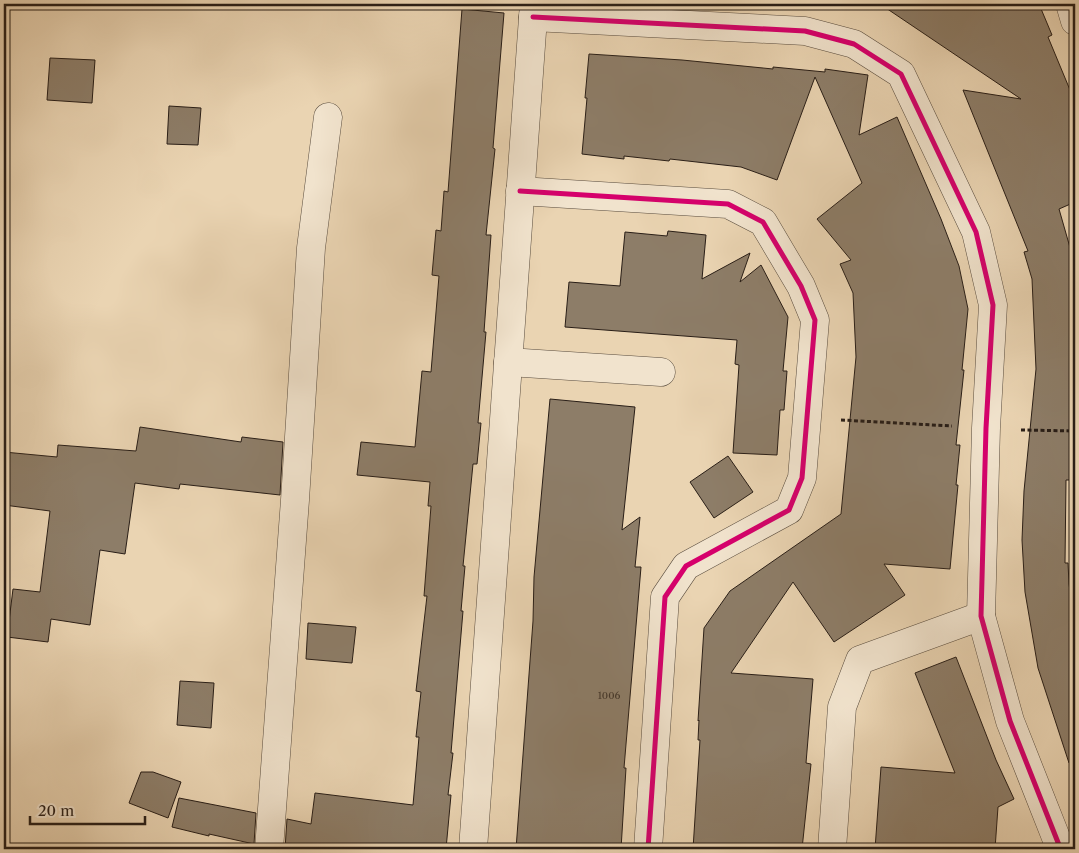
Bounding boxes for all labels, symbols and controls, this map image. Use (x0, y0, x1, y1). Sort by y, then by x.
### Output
house number: 1006 (598, 689, 621, 702)
scale bar (30, 793, 145, 825)
text: 20 m (38, 801, 74, 820)

